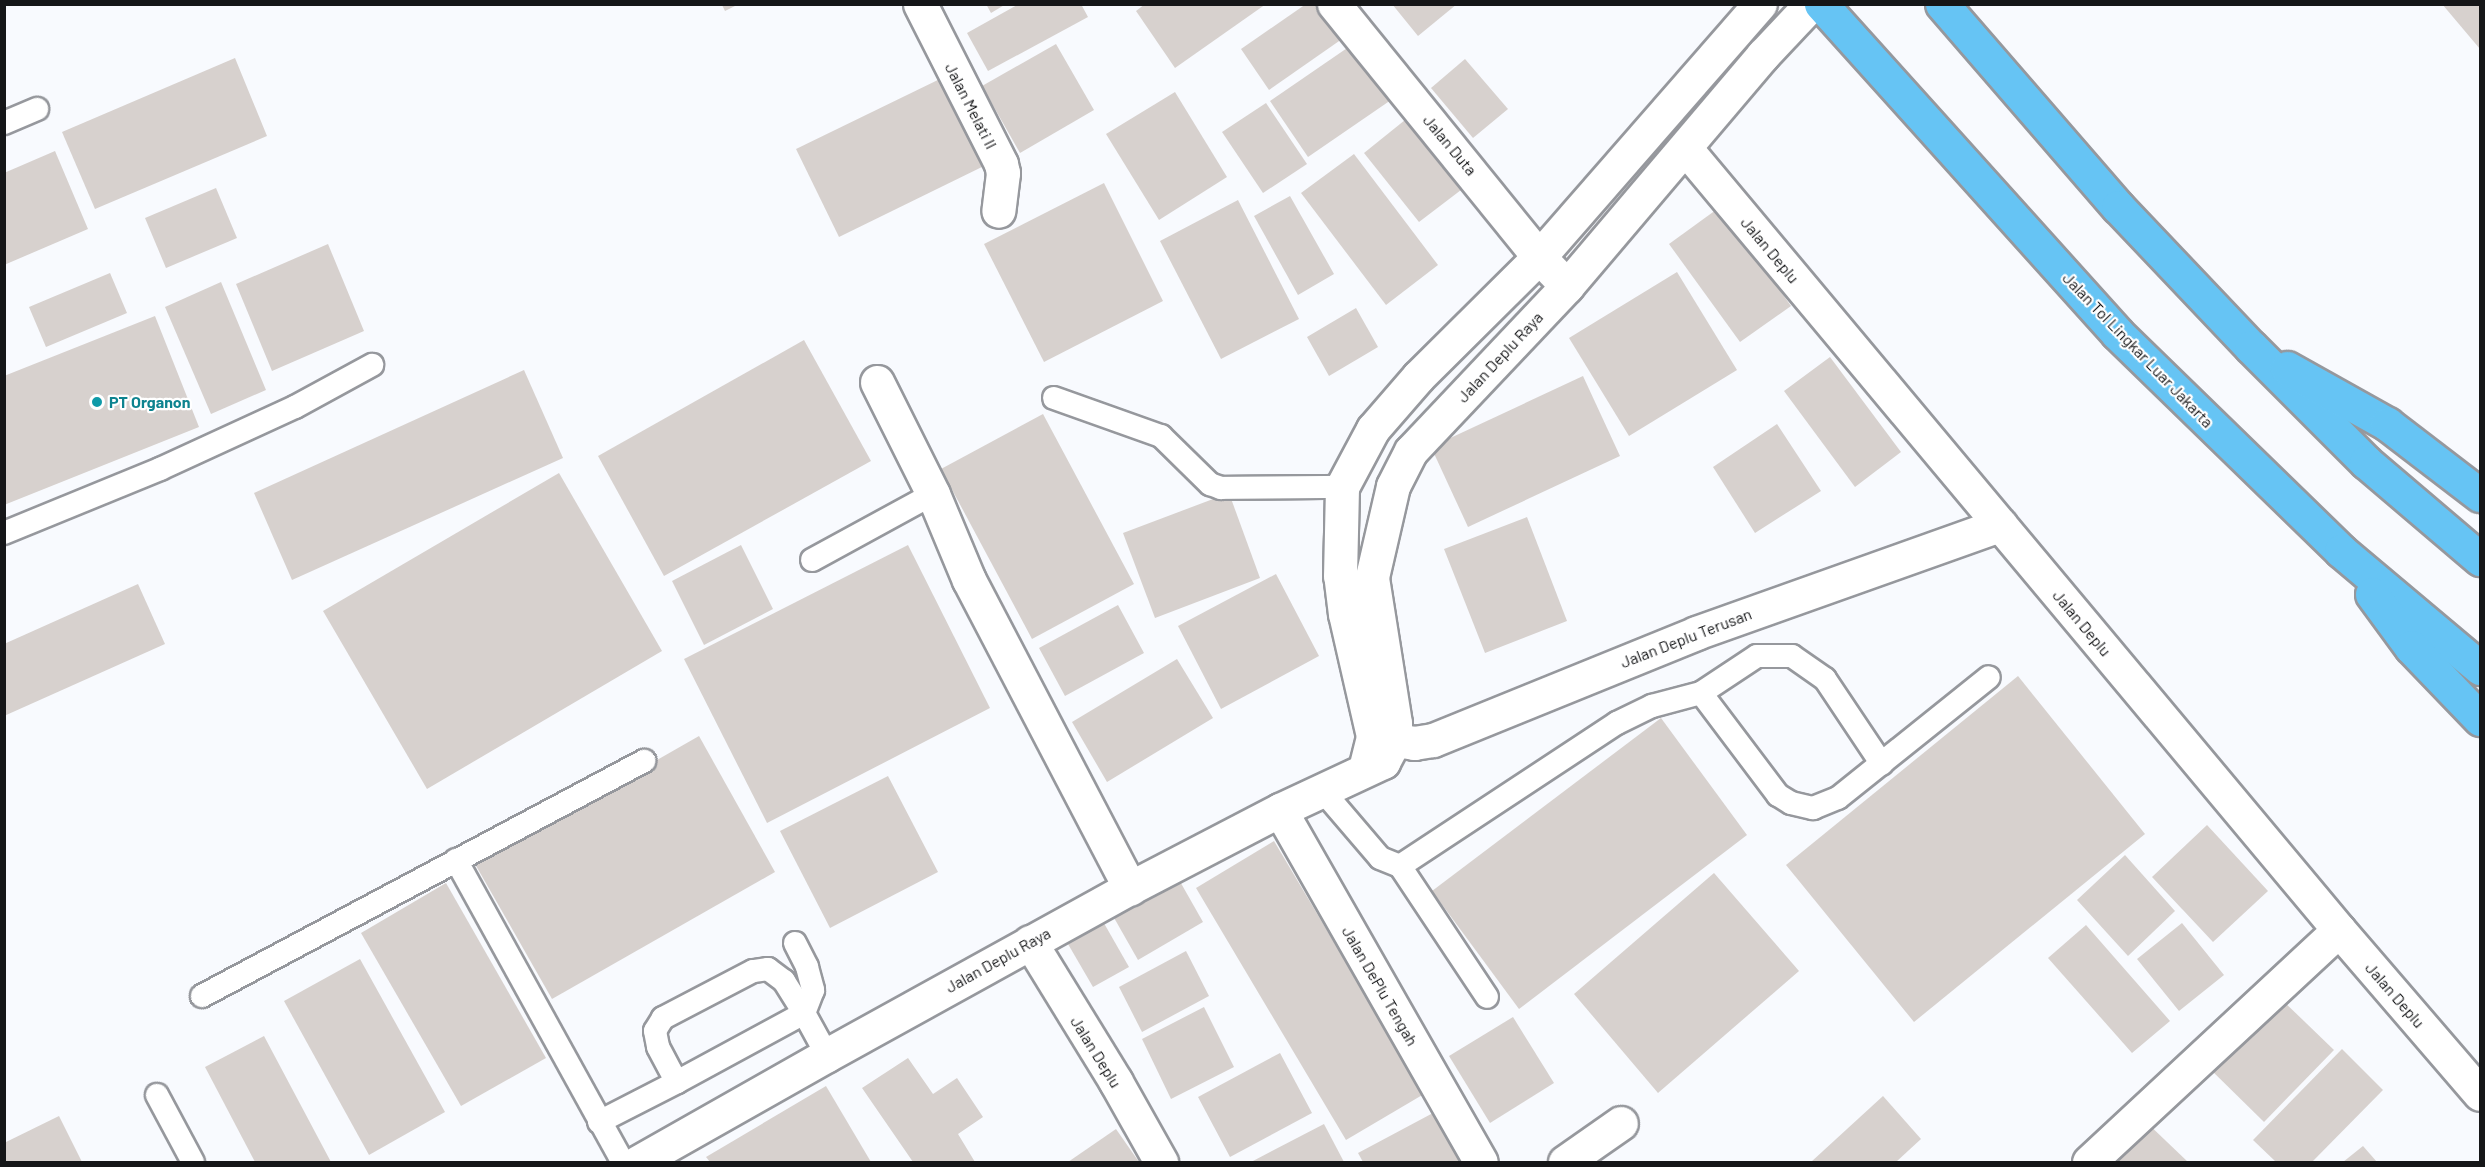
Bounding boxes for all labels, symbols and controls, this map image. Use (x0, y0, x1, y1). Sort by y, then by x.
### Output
street label: Jalan Melati II (941, 60, 1001, 152)
street label: Jalan Duta (1419, 111, 1481, 179)
street label: Jalan Deplu (1737, 213, 1803, 287)
street label: Jalan Tol Lingkar Luar Jakarta (2059, 268, 2217, 432)
street label: Jalan Deplu Raya (1453, 308, 1547, 406)
place label: PT Organon (109, 392, 191, 412)
marker: PT Organon (90, 395, 104, 409)
street label: Jalan Deplu (2049, 586, 2115, 660)
street label: Jalan Deplu Terusan (1618, 604, 1754, 672)
street label: Jalan Deplu Raya (942, 923, 1054, 997)
street label: Jalan DePlu Tengah (1338, 923, 1422, 1049)
street label: Jalan Deplu (2361, 958, 2429, 1032)
street label: Jalan Deplu (1067, 1013, 1125, 1091)

